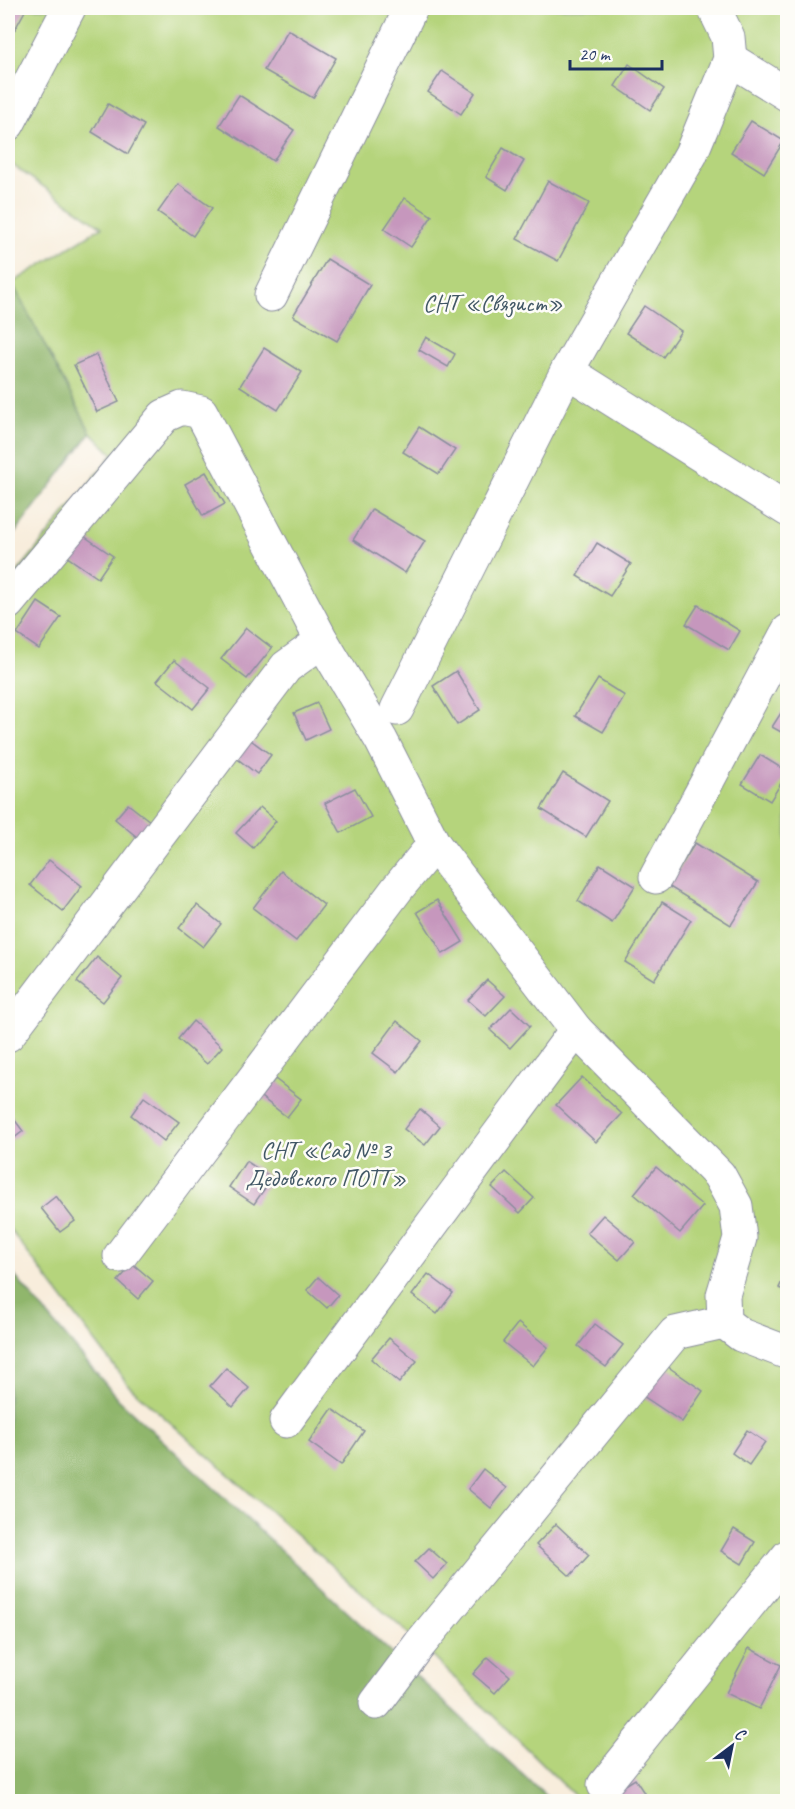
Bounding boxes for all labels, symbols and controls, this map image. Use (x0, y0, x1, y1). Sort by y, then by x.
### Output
scale bar (570, 33, 662, 71)
text: 20 m (579, 43, 612, 65)
park label: СНТ «Связист» (423, 288, 563, 318)
park label: СНТ «Сад № 3 Дедовского ПОТТ» (245, 1135, 407, 1193)
north arrow (702, 1716, 762, 1776)
text: С (731, 1724, 750, 1746)

